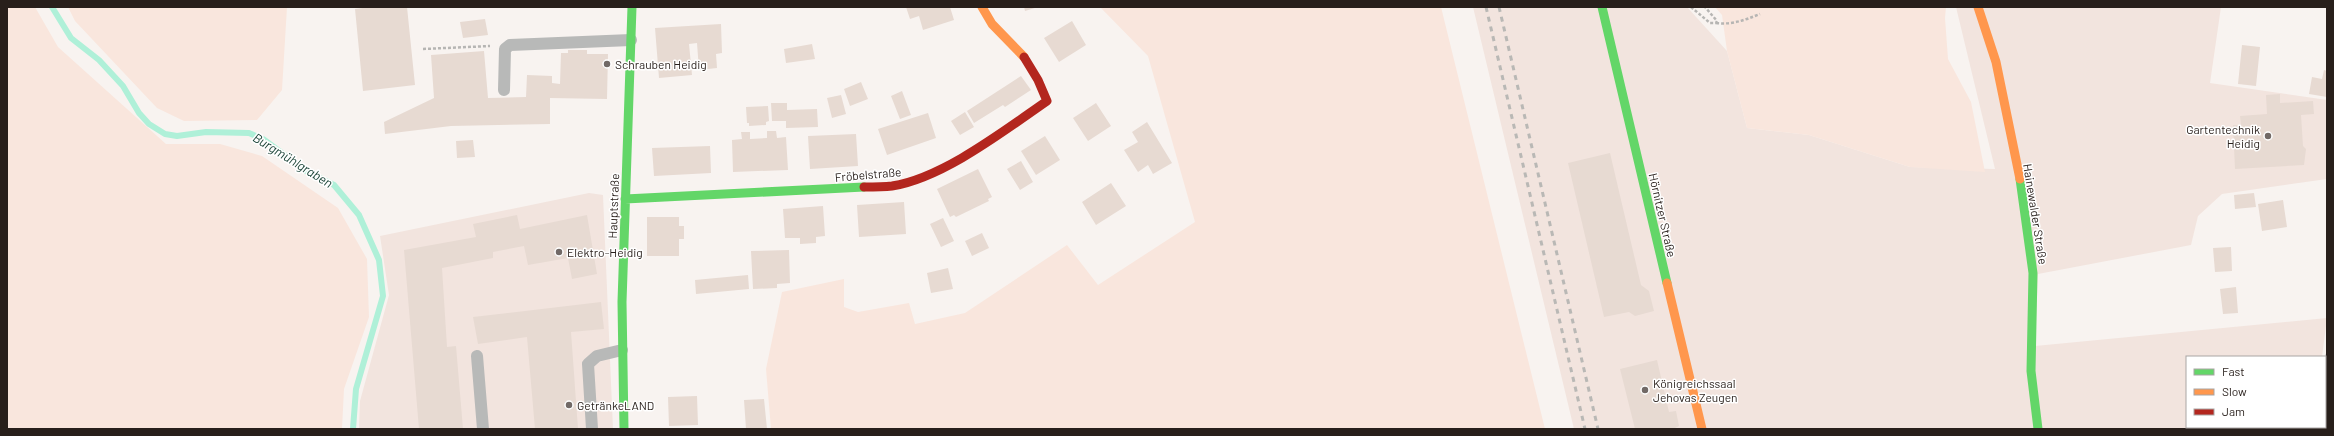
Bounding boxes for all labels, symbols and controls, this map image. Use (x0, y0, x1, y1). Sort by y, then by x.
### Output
place label: Schrauben Heidig (615, 57, 707, 71)
marker: Schrauben Heidig (602, 59, 612, 69)
place label: Gartentechnik Heidig (2186, 122, 2260, 150)
water label: Burgmühlgraben (250, 129, 336, 191)
marker: Gartentechnik Heidig (2263, 131, 2273, 141)
street label: Hainewalder Straße (2021, 163, 2051, 265)
street label: Fröbelstraße (834, 164, 902, 184)
street label: Hörnitzer Straße (1647, 172, 1679, 258)
street label: Hauptstraße (605, 173, 621, 239)
place label: Elektro-Heidig (567, 245, 643, 259)
marker: Elektro-Heidig (554, 247, 564, 257)
legend (2186, 356, 2326, 428)
text: Fast (2222, 364, 2245, 378)
place label: Königreichssaal Jehovas Zeugen (1653, 376, 1738, 404)
text: Slow (2222, 384, 2247, 398)
marker: Königreichssaal Jehovas Zeugen (1640, 385, 1650, 395)
place label: GetränkeLAND (577, 398, 654, 412)
marker: GetränkeLAND (564, 400, 574, 410)
text: Jam (2222, 404, 2245, 418)

